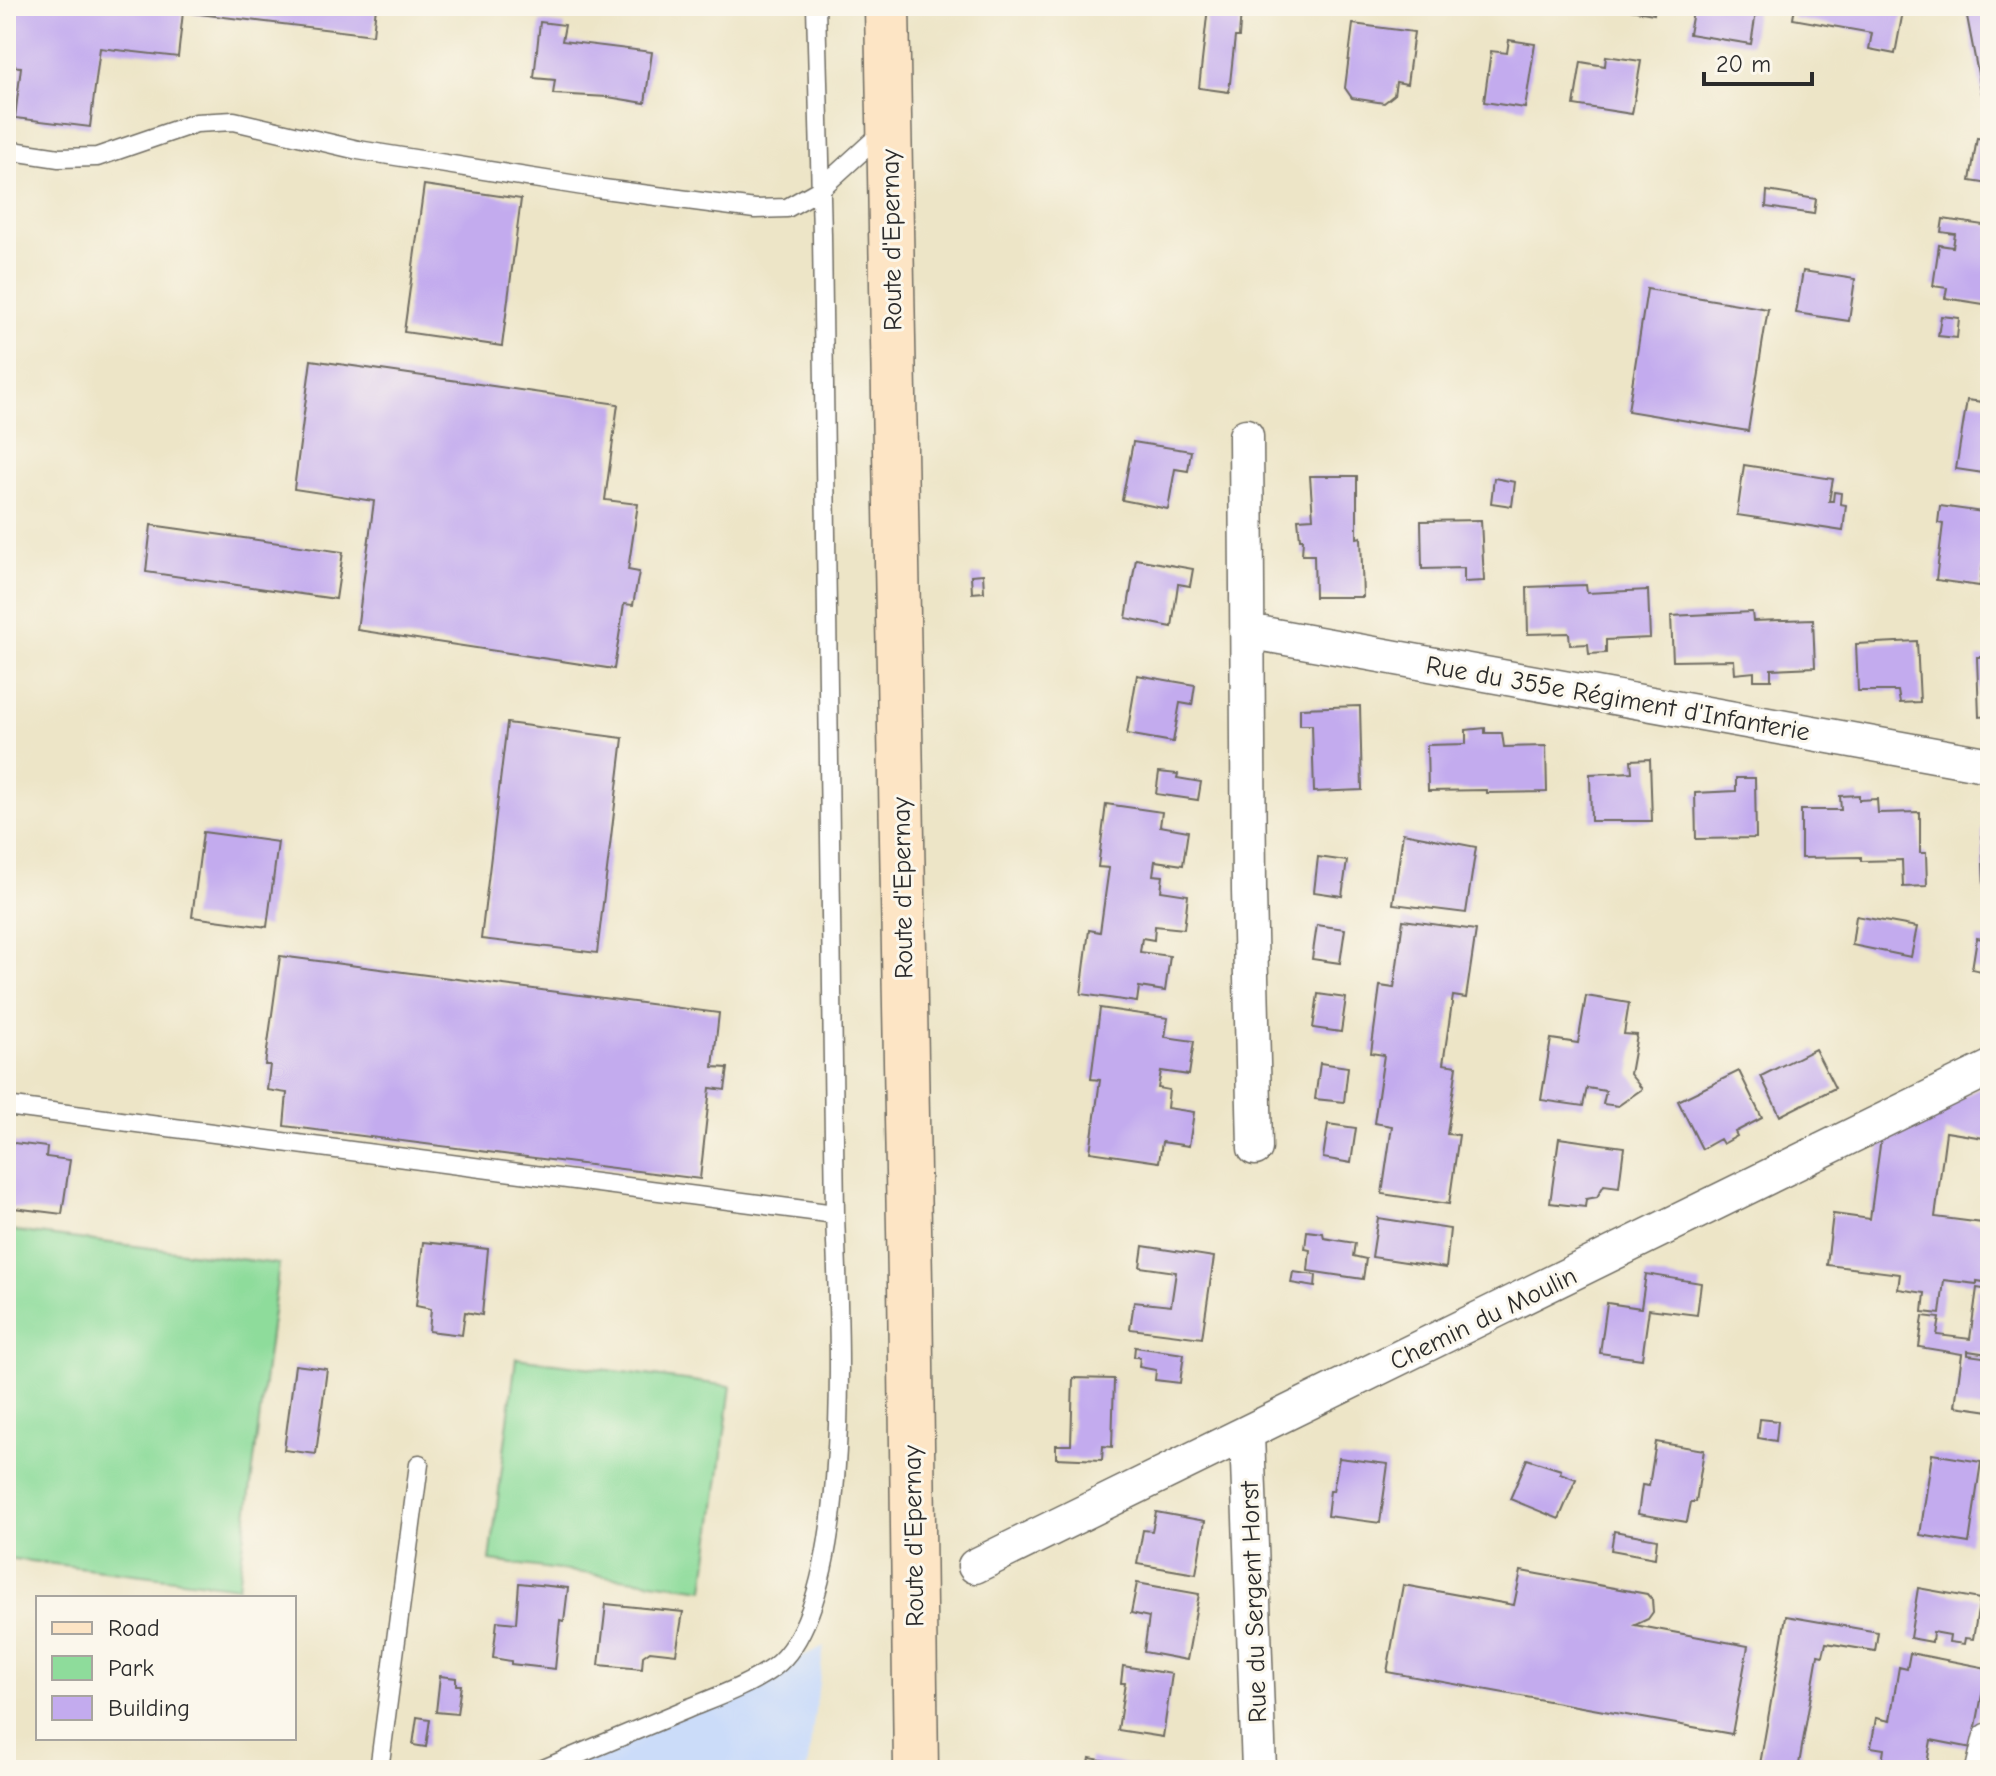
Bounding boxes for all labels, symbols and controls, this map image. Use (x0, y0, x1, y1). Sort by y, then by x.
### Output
scale bar (1704, 36, 1812, 86)
text: 20 m (1716, 50, 1771, 78)
street label: Route d'Epernay (875, 148, 909, 331)
street label: Rue du 355e Régiment d'Infanterie (1424, 650, 1812, 748)
street label: Route d'Epernay (886, 796, 920, 979)
street label: Chemin du Moulin (1385, 1261, 1582, 1377)
street label: Route d'Epernay (897, 1444, 931, 1627)
street label: Rue du Sergent Horst (1235, 1479, 1273, 1723)
legend (36, 1596, 296, 1740)
text: Road (108, 1614, 160, 1642)
text: Park (108, 1654, 154, 1682)
text: Building (108, 1694, 190, 1722)

